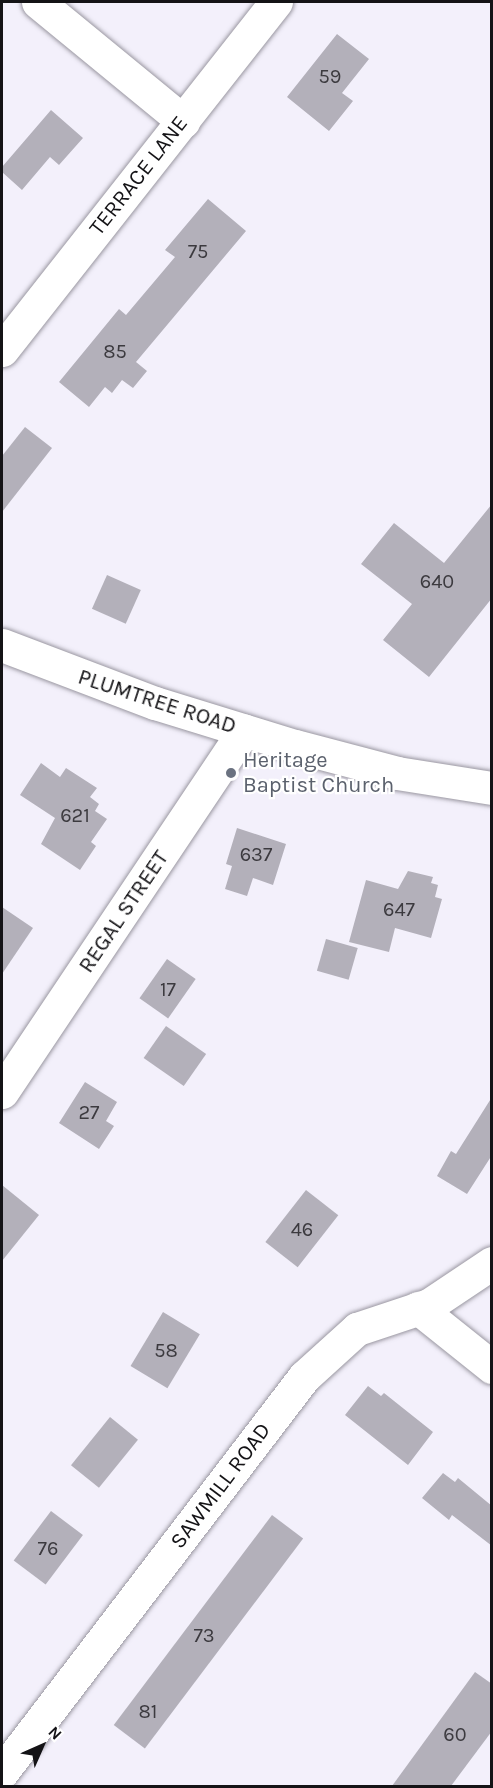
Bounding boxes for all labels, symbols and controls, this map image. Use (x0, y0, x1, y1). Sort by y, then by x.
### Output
house number: 59 (319, 64, 341, 88)
street label: TERRACE LANE (84, 111, 194, 241)
house number: 75 (188, 239, 208, 263)
house number: 85 (103, 339, 127, 363)
house number: 640 (420, 569, 454, 593)
street label: PLUMTREE ROAD (75, 664, 239, 740)
place label: Heritage Baptist Church (243, 747, 394, 798)
marker: Heritage Baptist Church (224, 766, 238, 780)
house number: 621 (60, 803, 90, 827)
house number: 637 (240, 842, 272, 866)
street label: REGAL STREET (73, 846, 175, 978)
house number: 647 (383, 897, 415, 921)
house number: 17 (160, 977, 176, 1001)
house number: 27 (79, 1100, 99, 1124)
house number: 46 (291, 1217, 313, 1241)
house number: 58 (154, 1338, 178, 1362)
street label: SAWMILL ROAD (165, 1418, 277, 1554)
house number: 76 (38, 1536, 58, 1560)
house number: 73 (193, 1623, 215, 1647)
house number: 81 (139, 1699, 157, 1723)
north arrow (12, 1716, 72, 1776)
text: N (44, 1722, 66, 1744)
house number: 60 (443, 1722, 467, 1746)

